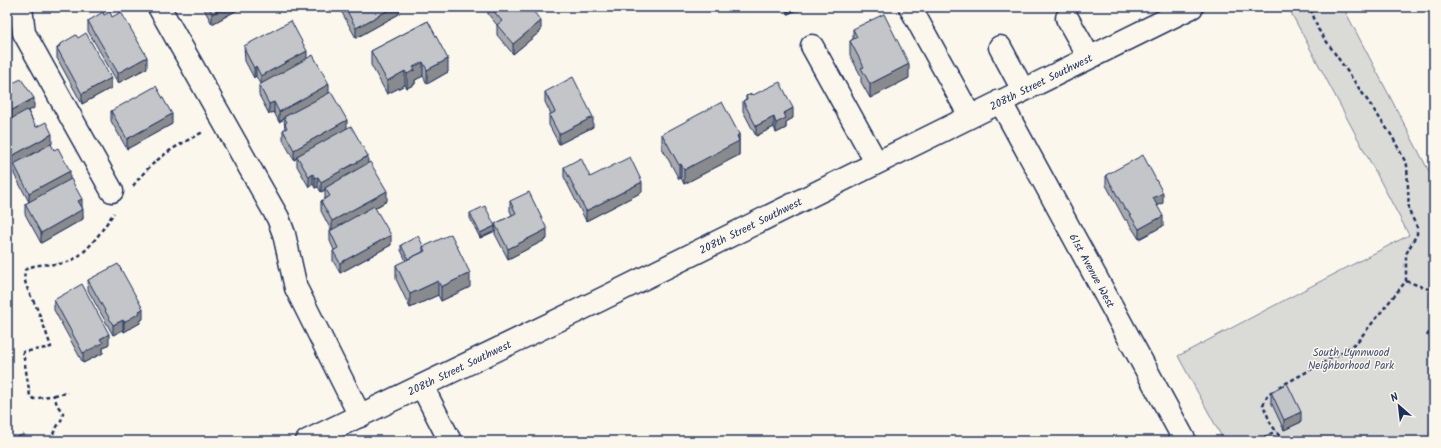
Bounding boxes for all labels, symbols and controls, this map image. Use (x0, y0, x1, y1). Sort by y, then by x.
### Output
street label: 208th Street Southwest (987, 49, 1097, 116)
street label: 208th Street Southwest (696, 193, 806, 260)
street label: 61st Avenue West (1064, 231, 1119, 312)
street label: 208th Street Southwest (405, 336, 515, 401)
park label: South Lynnwood Neighborhood Park (1308, 344, 1395, 375)
north arrow (1379, 386, 1419, 426)
text: N (1387, 388, 1402, 408)

